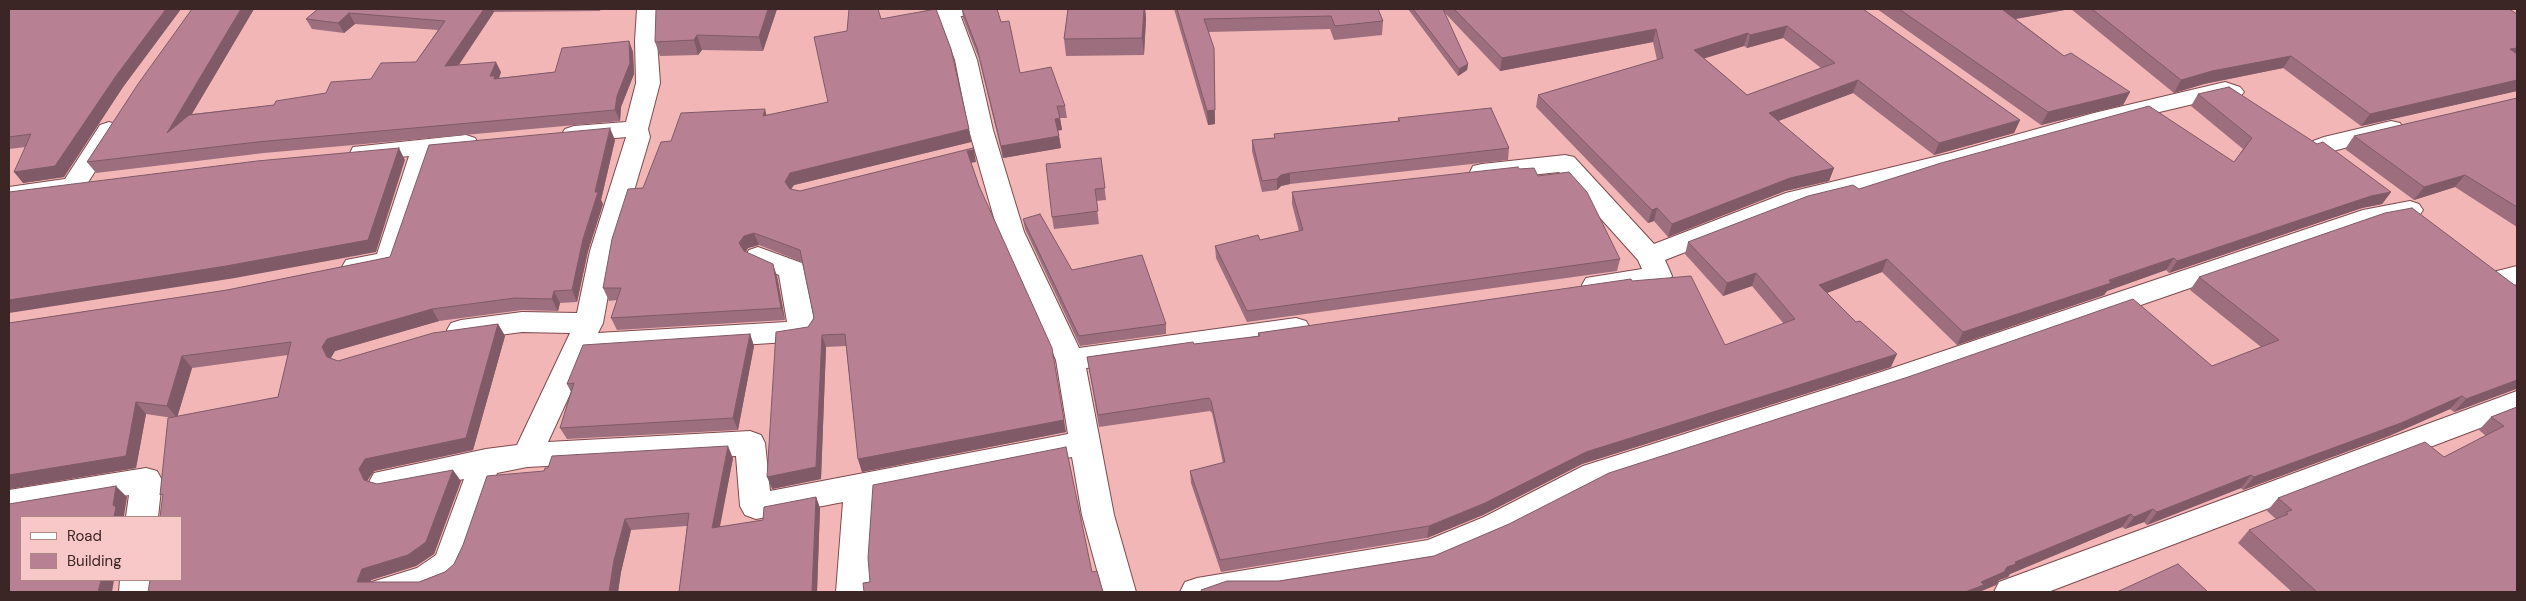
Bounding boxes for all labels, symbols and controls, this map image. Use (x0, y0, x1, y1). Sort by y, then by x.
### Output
legend (20, 516, 182, 581)
text: Road (67, 526, 102, 546)
text: Building (67, 551, 122, 571)

